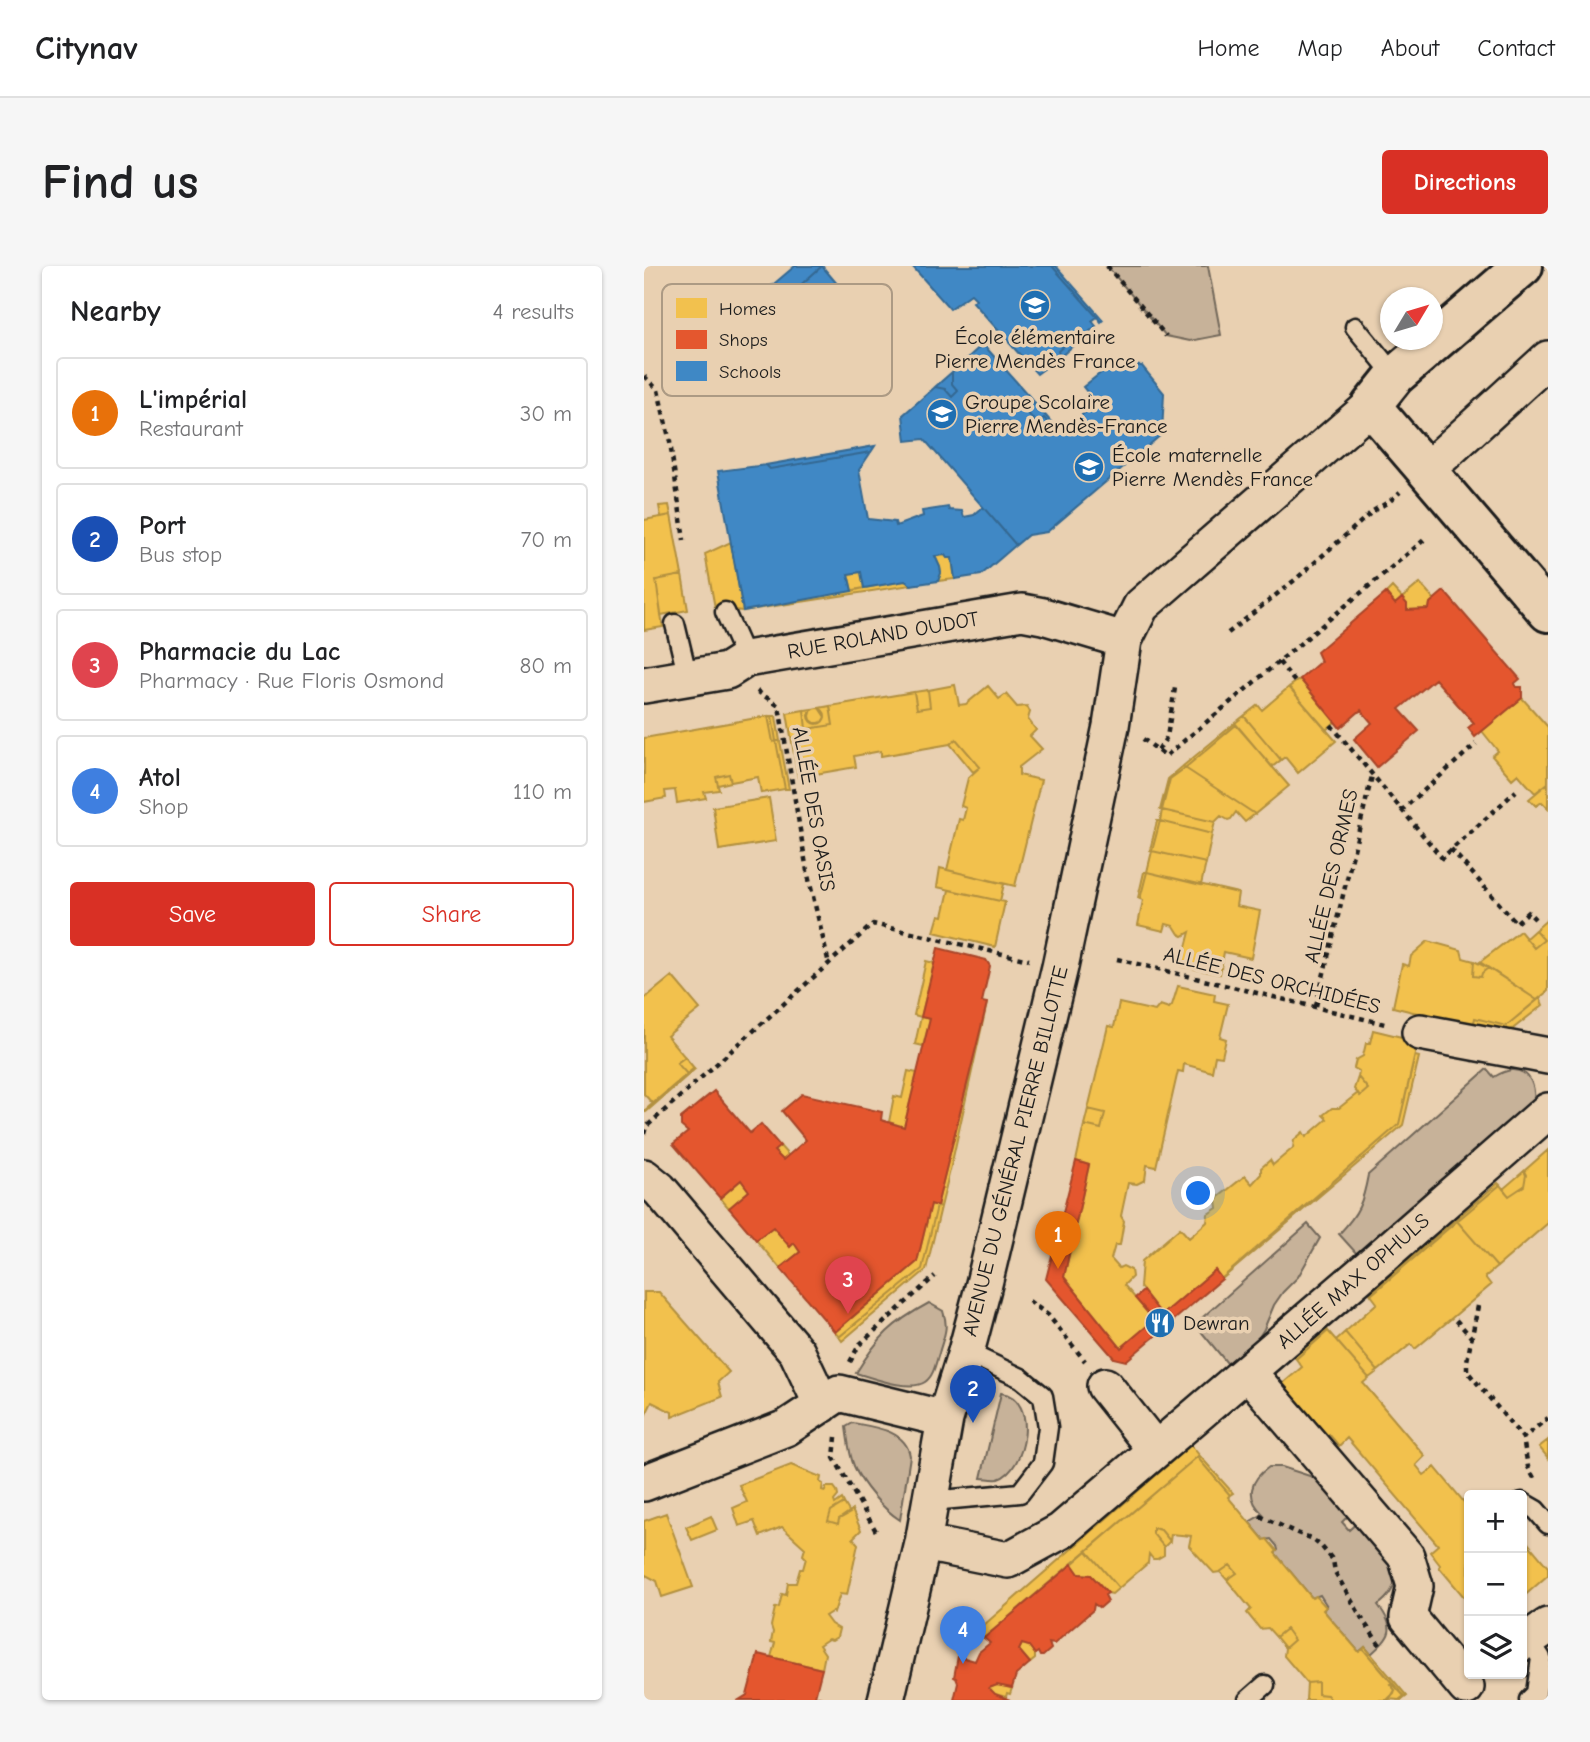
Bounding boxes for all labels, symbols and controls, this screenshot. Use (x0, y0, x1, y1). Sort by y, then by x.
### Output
text: Citynav (35, 29, 138, 67)
text: Home (1198, 34, 1259, 62)
text: Map (1297, 34, 1343, 62)
text: About (1381, 34, 1439, 62)
text: Contact (1477, 34, 1555, 62)
button: Directions (1382, 150, 1548, 214)
text: Find us (42, 154, 198, 210)
legend (662, 284, 892, 396)
north arrow (1380, 287, 1443, 350)
school or university icon: École élémentaire Pierre Mendès France (1018, 288, 1052, 322)
text: Nearby (70, 294, 161, 329)
text: 4 results (492, 298, 574, 325)
text: Homes (719, 298, 776, 320)
place label: École élémentaire Pierre Mendès France (934, 325, 1136, 373)
text: Shops (719, 329, 768, 351)
text: Schools (719, 361, 781, 383)
text: L'impérial (139, 385, 247, 415)
place label: Groupe Scolaire Pierre Mendès-France (965, 390, 1168, 438)
school or university icon: Groupe Scolaire Pierre Mendès-France (925, 397, 959, 431)
text: 1 (90, 400, 100, 427)
text: 30 m (520, 400, 572, 427)
text: Restaurant (139, 415, 243, 442)
place label: École maternelle Pierre Mendès France (1112, 443, 1313, 491)
school or university icon: École maternelle Pierre Mendès France (1072, 450, 1106, 484)
text: Port (139, 511, 186, 541)
text: 2 (89, 526, 101, 553)
text: 70 m (520, 526, 572, 553)
text: Bus stop (139, 541, 222, 568)
street label: RUE ROLAND OUDOT (785, 606, 981, 664)
text: Pharmacie du Lac (139, 637, 340, 667)
text: 3 (89, 652, 101, 679)
text: 80 m (519, 652, 572, 679)
text: Pharmacy · Rue Floris Osmond (139, 667, 444, 694)
street label: ALLÉE DES OASIS (788, 725, 840, 893)
text: Atol (139, 763, 181, 793)
text: 4 (90, 778, 100, 805)
text: 110 m (513, 778, 572, 805)
street label: ALLÉE DES ORMES (1299, 787, 1363, 965)
text: Shop (139, 793, 188, 820)
button: Save (70, 882, 315, 946)
button: Share (329, 882, 574, 946)
street label: ALLÉE DES ORCHIDÉES (1161, 941, 1383, 1019)
street label: AVENUE DU GÉNÉRAL PIERRE BILLOTTE (957, 963, 1073, 1339)
your location (1181, 1176, 1215, 1210)
street label: ALLÉE MAX OPHULS (1272, 1208, 1434, 1354)
pin: 1 (1035, 1211, 1081, 1269)
pin: 3 (825, 1256, 871, 1314)
restaurant icon: Dewran (1143, 1306, 1177, 1340)
place label: Dewran (1183, 1311, 1250, 1335)
pin: 2 (950, 1365, 996, 1423)
map controls (1464, 1490, 1527, 1679)
button: + (1464, 1490, 1527, 1553)
button: − (1464, 1553, 1527, 1616)
pin: 4 (940, 1606, 986, 1664)
button: layers (1464, 1616, 1527, 1679)

